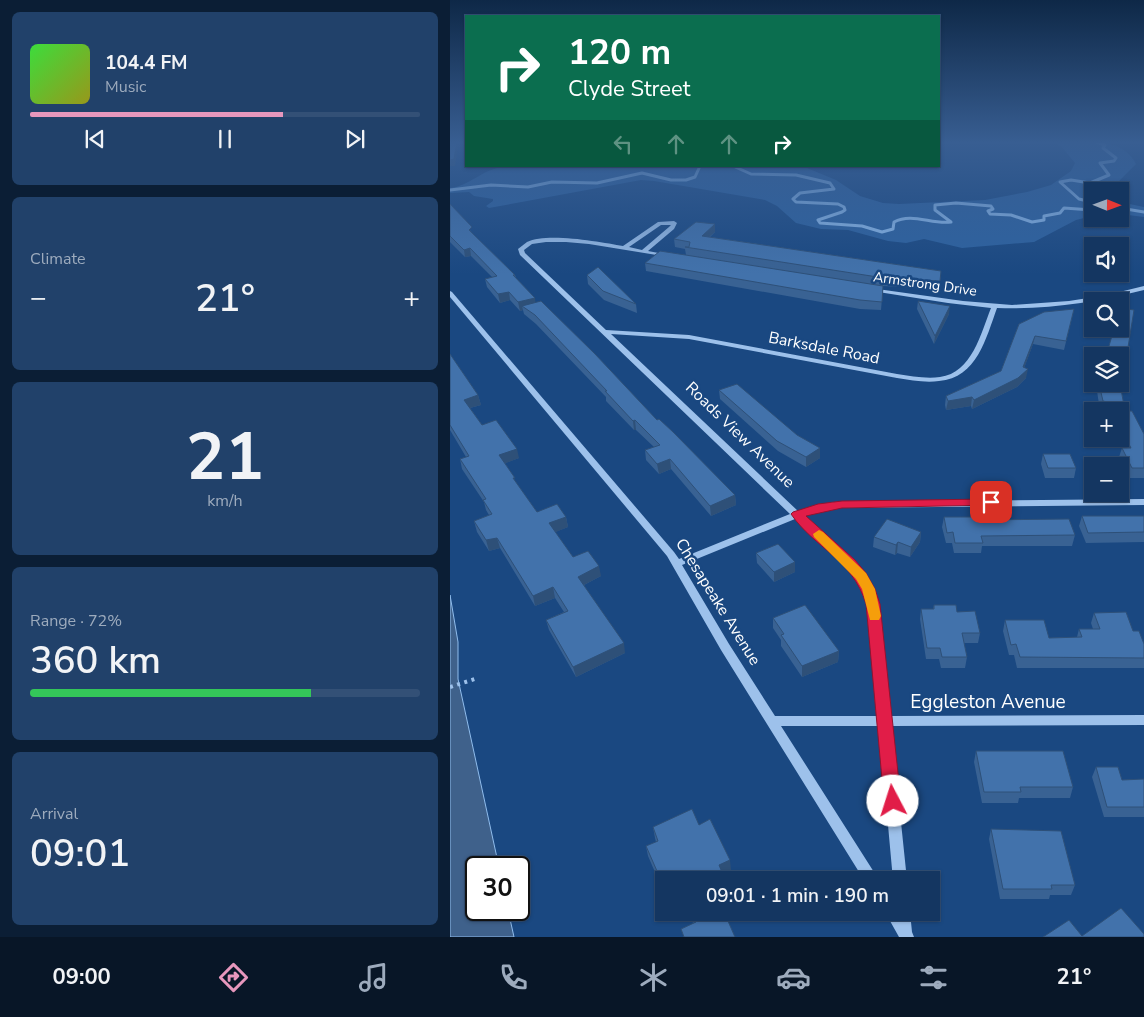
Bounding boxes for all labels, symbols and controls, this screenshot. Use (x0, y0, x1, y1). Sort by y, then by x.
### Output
text: 120 m (568, 29, 671, 76)
icon: right (485, 35, 550, 100)
text: 104.4 FM (105, 50, 188, 76)
text: Clyde Street (568, 74, 690, 104)
text: Music (105, 76, 146, 98)
icon: previous (81, 125, 109, 153)
icon: pause (211, 125, 239, 153)
icon: next (341, 125, 369, 153)
icon: left (609, 130, 637, 158)
icon: ahead (662, 130, 690, 158)
icon: ahead (715, 130, 743, 158)
icon: right (768, 130, 796, 158)
north arrow (1084, 182, 1129, 228)
map controls (1084, 182, 1129, 502)
button: sound (1084, 237, 1129, 282)
text: Climate (30, 248, 85, 270)
street label: Armstrong Drive (872, 267, 978, 301)
text: 21° (195, 273, 255, 324)
text: − (30, 279, 47, 317)
text: + (403, 279, 420, 317)
button: search (1084, 292, 1129, 337)
street label: Barksdale Road (766, 326, 882, 370)
button: layers (1084, 347, 1129, 392)
street label: Roads View Avenue (680, 377, 800, 493)
button: + (1084, 402, 1129, 447)
text: 21 (186, 413, 264, 502)
button: − (1084, 457, 1129, 502)
pin (970, 481, 1012, 523)
icon: arrive (977, 488, 1005, 516)
text: km/h (207, 490, 243, 512)
street label: Chesapeake Avenue (670, 534, 766, 670)
text: Range · 72% (30, 610, 122, 632)
text: 360 km (30, 635, 161, 686)
street label: Eggleston Avenue (910, 689, 1066, 715)
position arrow (866, 774, 918, 826)
text: Arrival (30, 803, 78, 825)
text: 09:01 (30, 828, 130, 879)
speed limit sign: 30 (465, 856, 530, 921)
text: 09:01 · 1 min · 190 m (706, 883, 889, 909)
icon: directions (216, 960, 251, 995)
icon: music (356, 960, 391, 995)
icon: phone (496, 960, 531, 995)
icon: climate (636, 960, 671, 995)
icon: car (776, 960, 811, 995)
icon: filters (916, 960, 951, 995)
text: 09:00 (53, 962, 111, 992)
text: 21° (1057, 962, 1091, 992)

